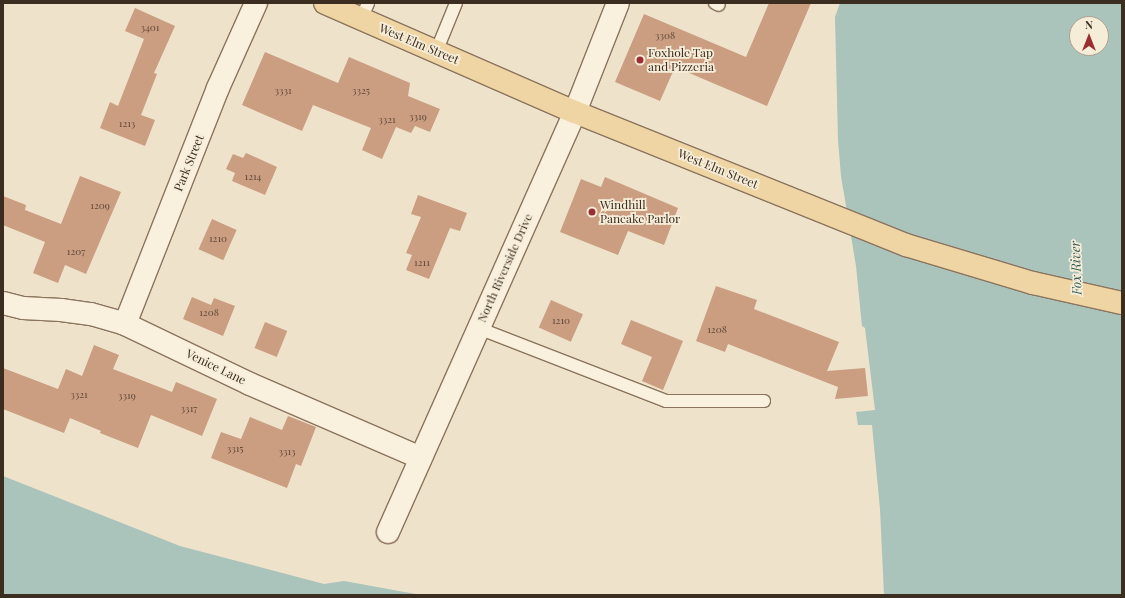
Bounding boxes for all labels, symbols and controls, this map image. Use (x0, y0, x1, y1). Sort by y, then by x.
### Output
north arrow (1069, 16, 1109, 56)
text: N (1085, 17, 1093, 32)
street label: West Elm Street (377, 21, 461, 67)
house number: 3401 (140, 22, 160, 34)
house number: 3308 (655, 30, 675, 42)
place label: Foxhole Tap and Pizzeria (648, 46, 714, 74)
marker: Foxhole Tap and Pizzeria (635, 55, 645, 65)
house number: 3331 (274, 85, 292, 97)
house number: 3325 (352, 85, 370, 97)
house number: 3319 (409, 111, 427, 123)
house number: 3321 (378, 114, 396, 126)
house number: 1213 (119, 118, 135, 130)
street label: Park Street (171, 133, 207, 193)
street label: West Elm Street (676, 146, 760, 192)
house number: 1214 (244, 171, 262, 183)
place label: Windhill Pancake Parlor (600, 198, 680, 226)
house number: 1209 (90, 200, 110, 212)
marker: Windhill Pancake Parlor (587, 207, 597, 217)
street label: North Riverside Drive (475, 212, 535, 324)
house number: 1210 (209, 233, 227, 245)
water label: Fox River (1067, 241, 1085, 295)
house number: 1207 (67, 246, 85, 258)
house number: 1211 (414, 257, 430, 269)
house number: 1208 (199, 307, 219, 319)
house number: 1210 (552, 315, 570, 327)
house number: 1208 (707, 324, 727, 336)
street label: Venice Lane (184, 346, 248, 388)
house number: 3321 (70, 389, 88, 401)
house number: 3319 (118, 390, 136, 402)
house number: 3317 (181, 403, 197, 415)
house number: 3315 (227, 443, 243, 455)
house number: 3313 (278, 446, 296, 458)

